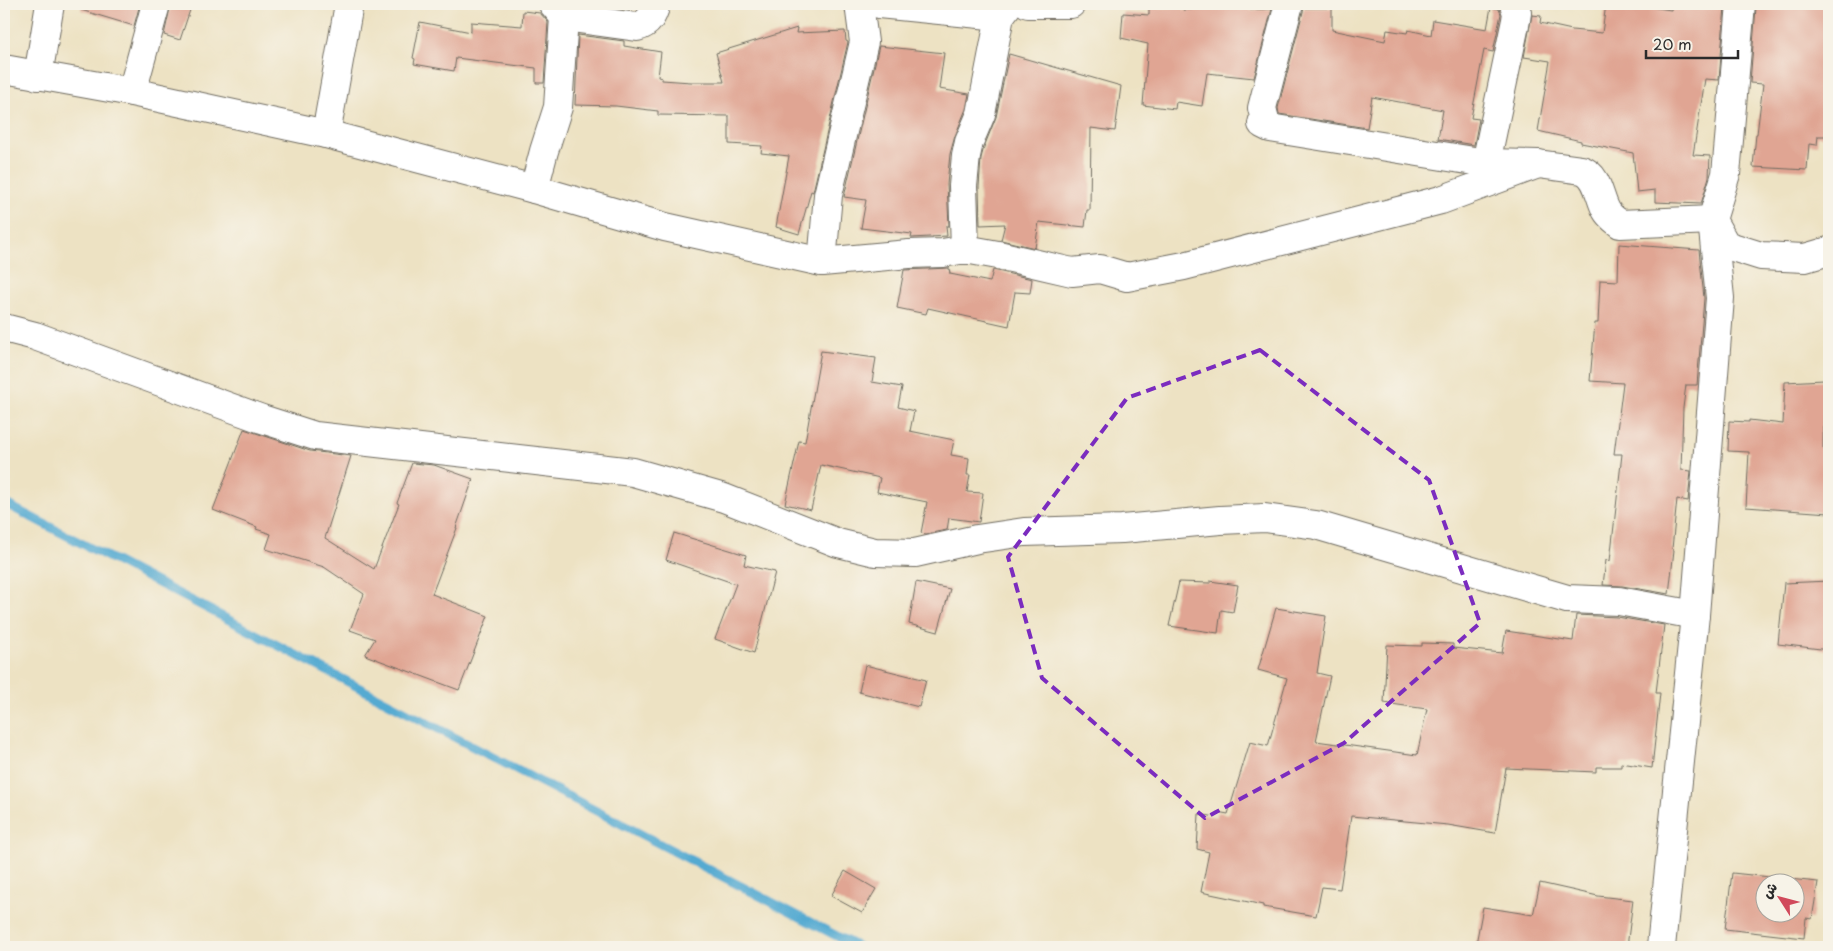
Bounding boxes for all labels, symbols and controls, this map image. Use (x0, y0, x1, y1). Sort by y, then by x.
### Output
scale bar (1646, 28, 1738, 60)
text: 20 m (1653, 32, 1692, 55)
north arrow (1756, 874, 1806, 924)
text: ش (1756, 878, 1782, 902)

